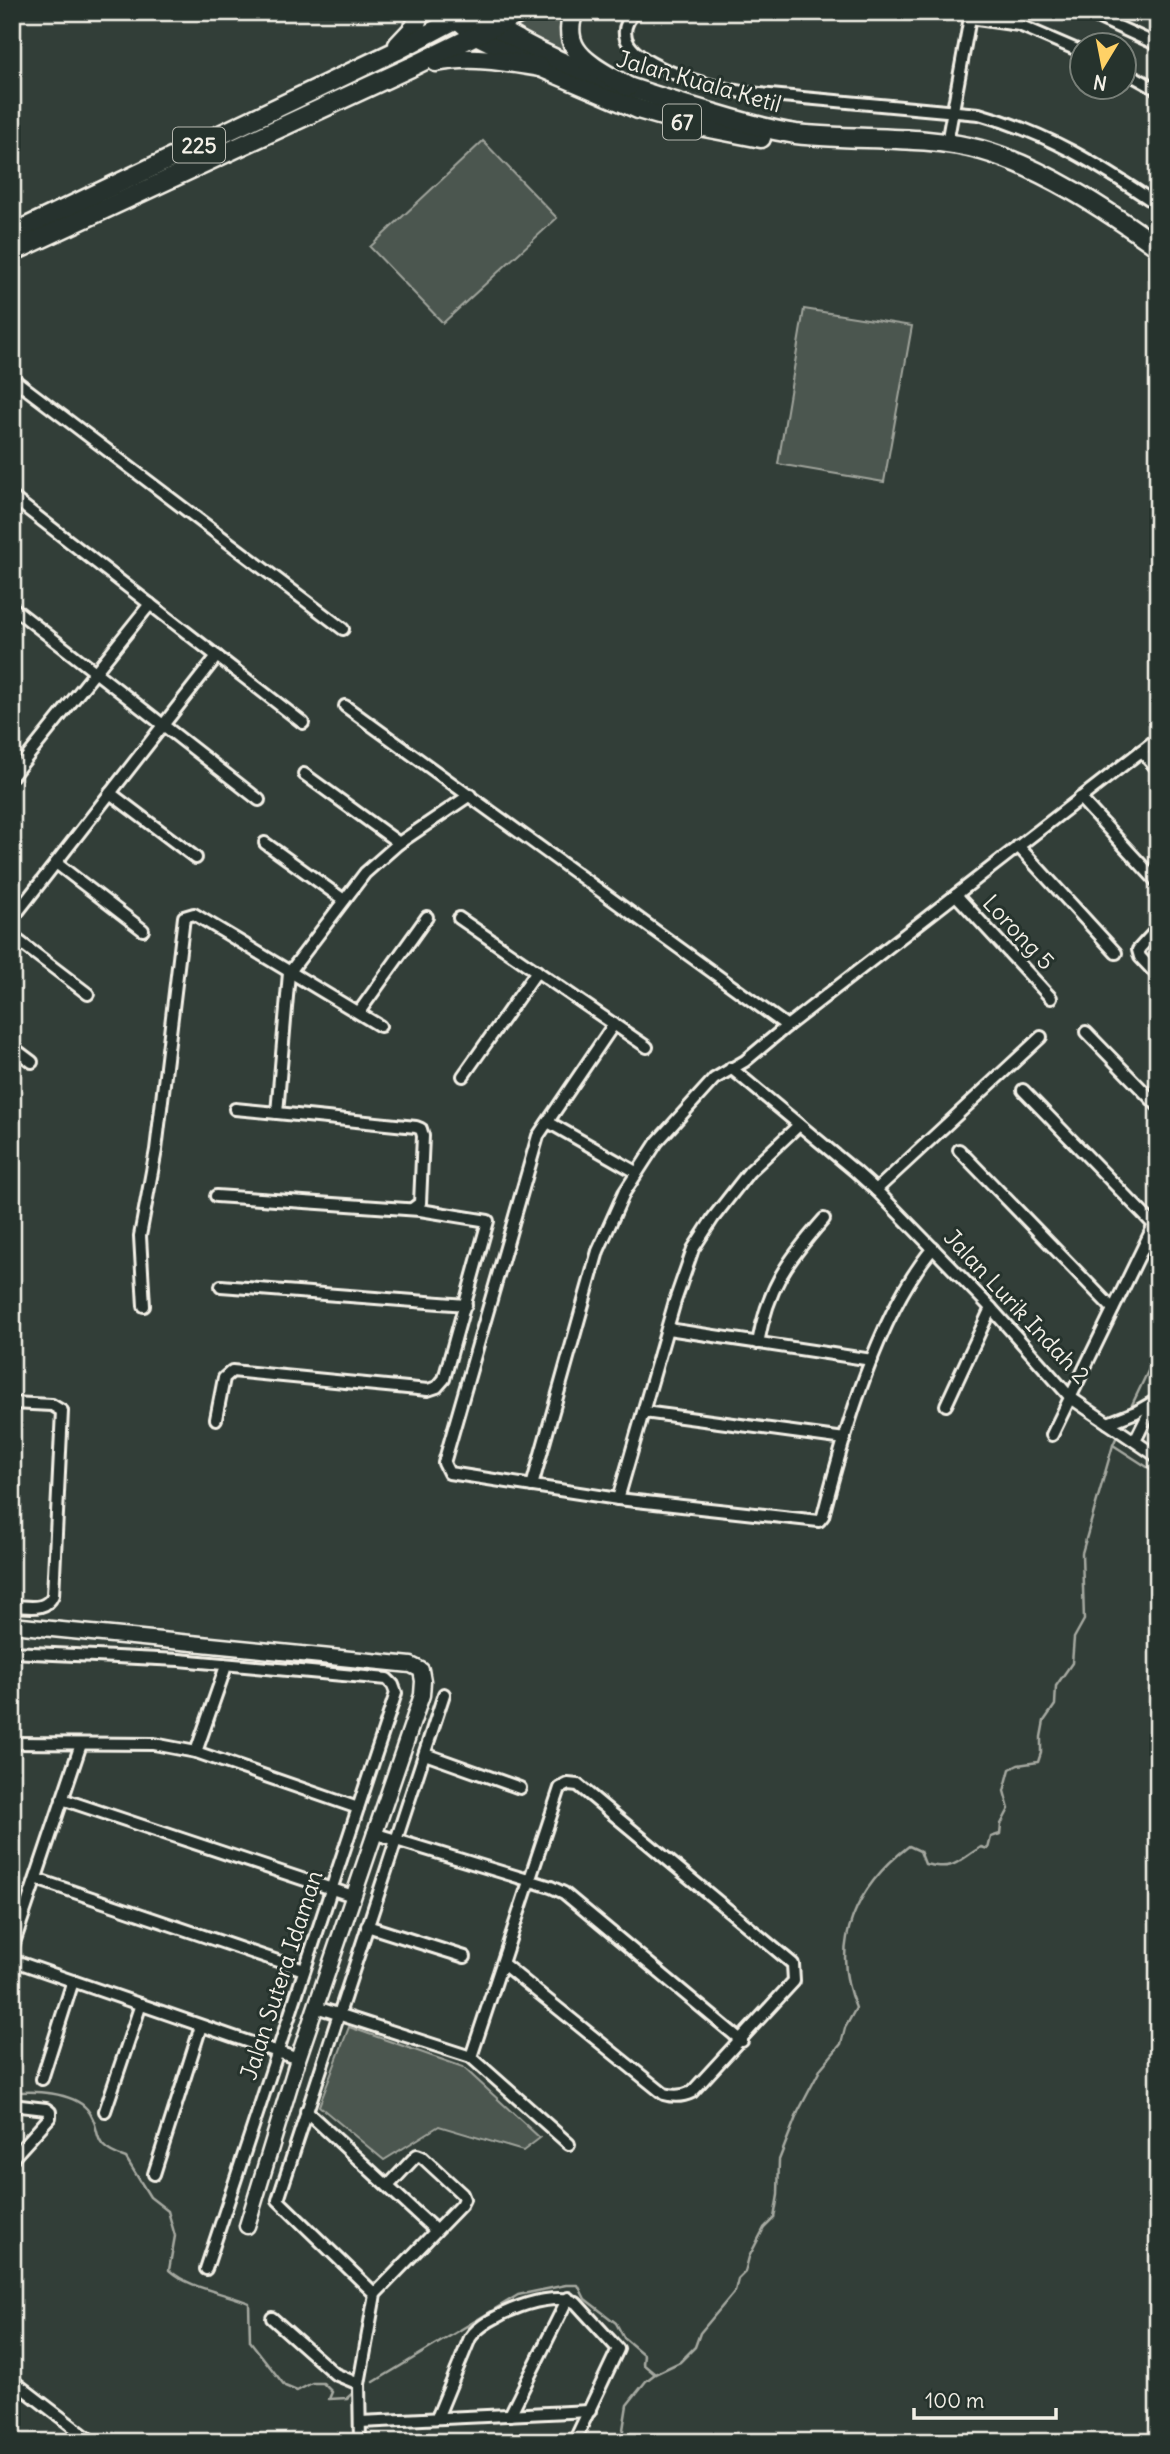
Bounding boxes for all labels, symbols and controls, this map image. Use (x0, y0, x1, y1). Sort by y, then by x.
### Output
north arrow (1068, 32, 1138, 102)
street label: Jalan Kuala Ketil (613, 44, 785, 118)
text: N (1091, 70, 1109, 96)
road number: 67 (663, 104, 701, 140)
road number: 225 (173, 128, 225, 162)
street label: Lorong 5 (977, 888, 1061, 976)
street label: Jalan Lurik Indah 2 (938, 1223, 1096, 1389)
street label: Jalan Sutera Idaman (233, 1867, 329, 2083)
scale bar (914, 2377, 1056, 2421)
text: 100 m (925, 2387, 984, 2414)

